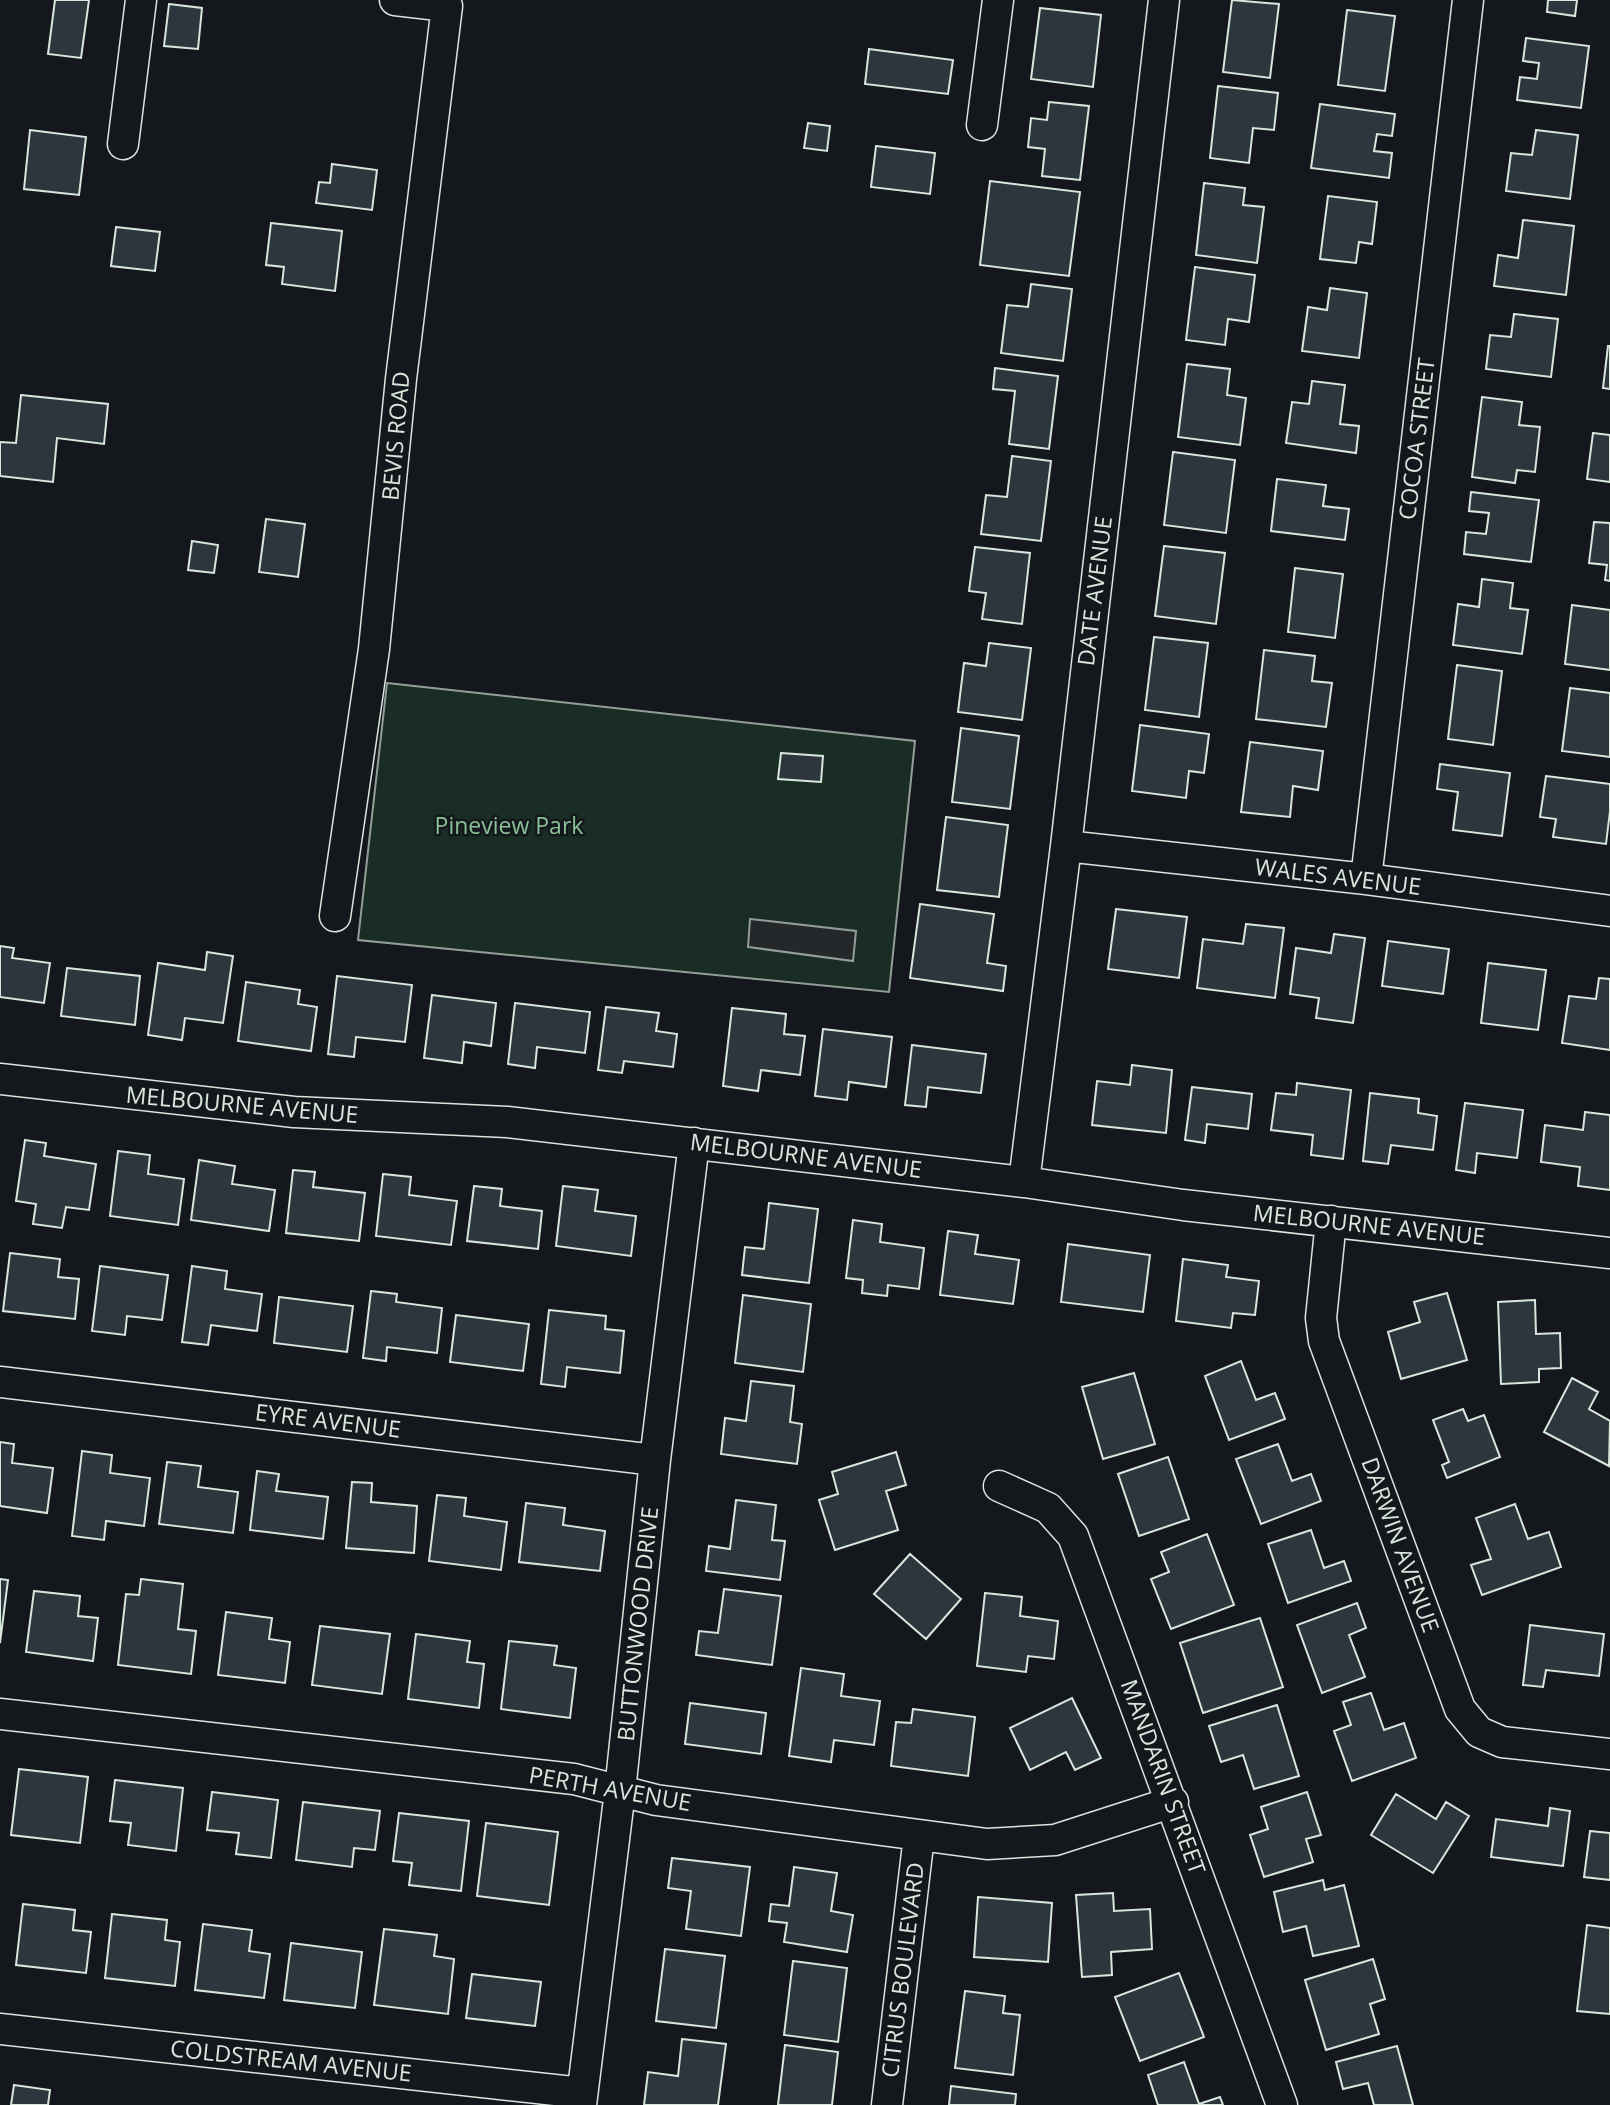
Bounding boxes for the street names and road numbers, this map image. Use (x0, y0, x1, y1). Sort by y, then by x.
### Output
street label: COCOA STREET (1390, 356, 1442, 522)
street label: BEVIS ROAD (373, 370, 417, 502)
street label: DATE AVENUE (1069, 514, 1119, 668)
street label: WALES AVENUE (1253, 850, 1423, 902)
street label: MELBOURNE AVENUE (125, 1078, 360, 1130)
street label: MELBOURNE AVENUE (688, 1125, 924, 1185)
street label: MELBOURNE AVENUE (1251, 1196, 1487, 1252)
street label: EYRE AVENUE (253, 1395, 403, 1445)
street label: DARWIN AVENUE (1354, 1453, 1447, 1637)
street label: BUTTONWOOD DRIVE (609, 1505, 665, 1743)
street label: MANDARIN STREET (1114, 1675, 1214, 1879)
street label: PERTH AVENUE (526, 1758, 694, 1818)
street label: CITRUS BOULEVARD (873, 1860, 931, 2079)
street label: COLDSTREAM AVENUE (169, 2031, 413, 2089)

